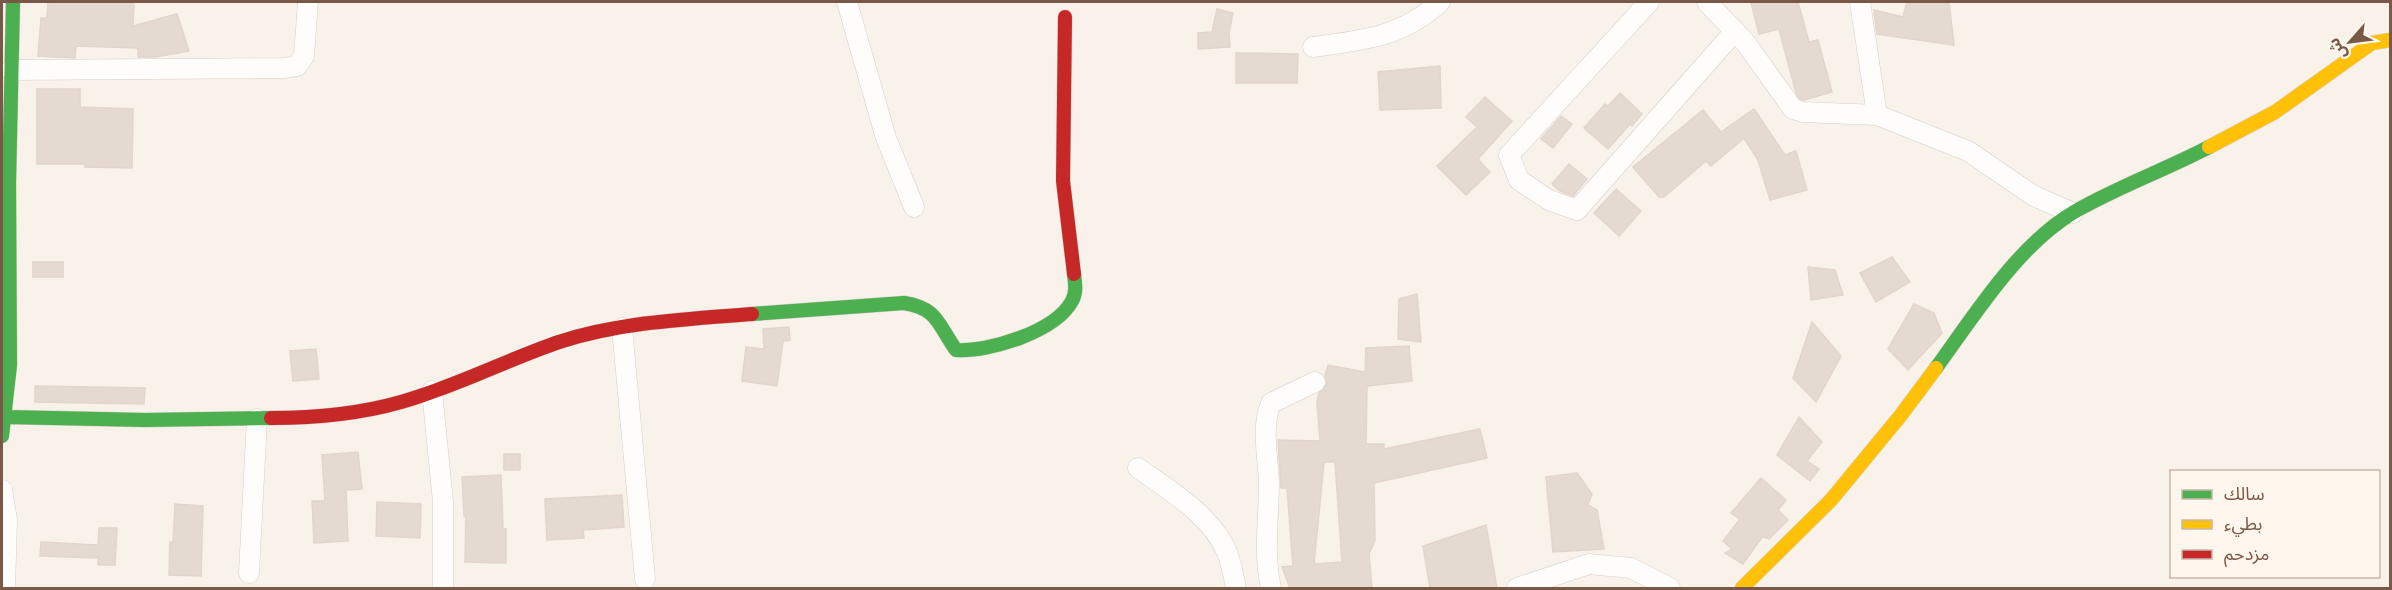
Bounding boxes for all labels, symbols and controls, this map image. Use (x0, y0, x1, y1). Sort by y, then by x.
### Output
north arrow (2320, 12, 2380, 72)
text: ش (2322, 34, 2352, 64)
legend (2170, 470, 2380, 578)
text: سالك (2224, 481, 2265, 506)
text: بطيء (2224, 511, 2262, 537)
text: مزدحم (2224, 541, 2269, 567)

